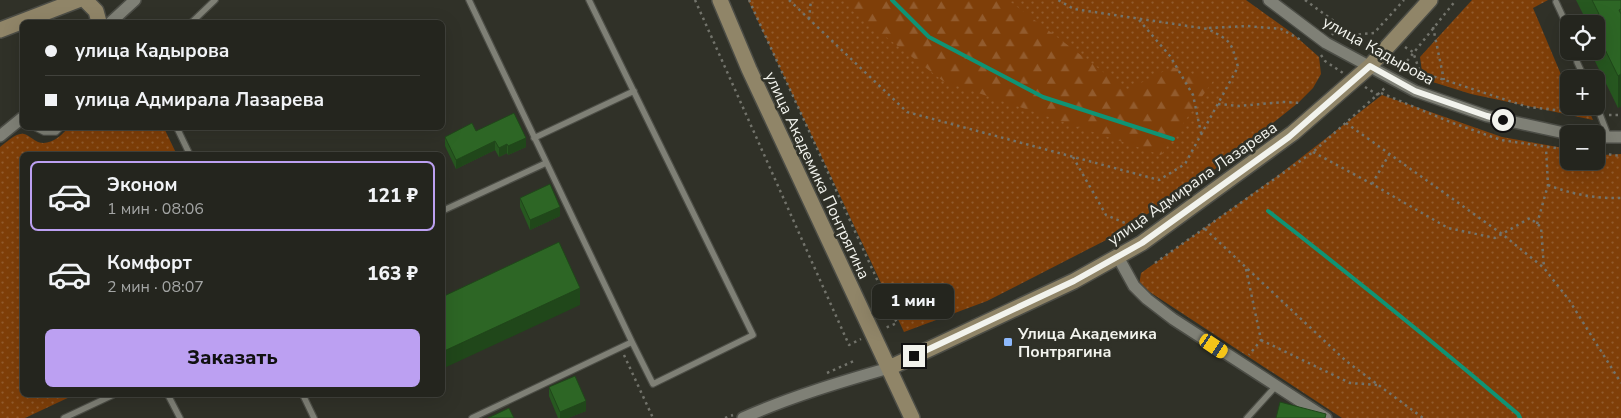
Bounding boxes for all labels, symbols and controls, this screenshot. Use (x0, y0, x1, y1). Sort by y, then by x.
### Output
street label: улица Кадырова (1319, 11, 1438, 91)
map controls (1560, 15, 1605, 170)
button: locate (1560, 15, 1605, 60)
text: улица Кадырова (75, 38, 229, 64)
street label: улица Академика Понтрягина (759, 68, 875, 283)
button: + (1560, 70, 1605, 115)
text: улица Адмирала Лазарева (75, 87, 324, 113)
route start (1492, 109, 1514, 131)
street label: улица Адмирала Лазарева (1103, 117, 1282, 251)
button: − (1560, 125, 1605, 170)
text: Эконом (107, 172, 178, 198)
icon: car (47, 174, 92, 219)
text: 121 ₽ (367, 183, 418, 209)
text: 1 мин · 08:06 (107, 198, 204, 220)
text: Комфорт (107, 250, 192, 276)
icon: car (47, 252, 92, 297)
text: 163 ₽ (367, 261, 418, 287)
text: 2 мин · 08:07 (107, 276, 204, 298)
callout: 1 мин (873, 284, 955, 318)
text: 1 мин (890, 290, 936, 312)
place label: Улица Академика Понтрягина (1017, 323, 1157, 363)
button: Заказать (45, 329, 420, 387)
car (1197, 331, 1230, 361)
marker: Улица Академика Понтрягина (1002, 336, 1014, 348)
route end (903, 345, 925, 367)

